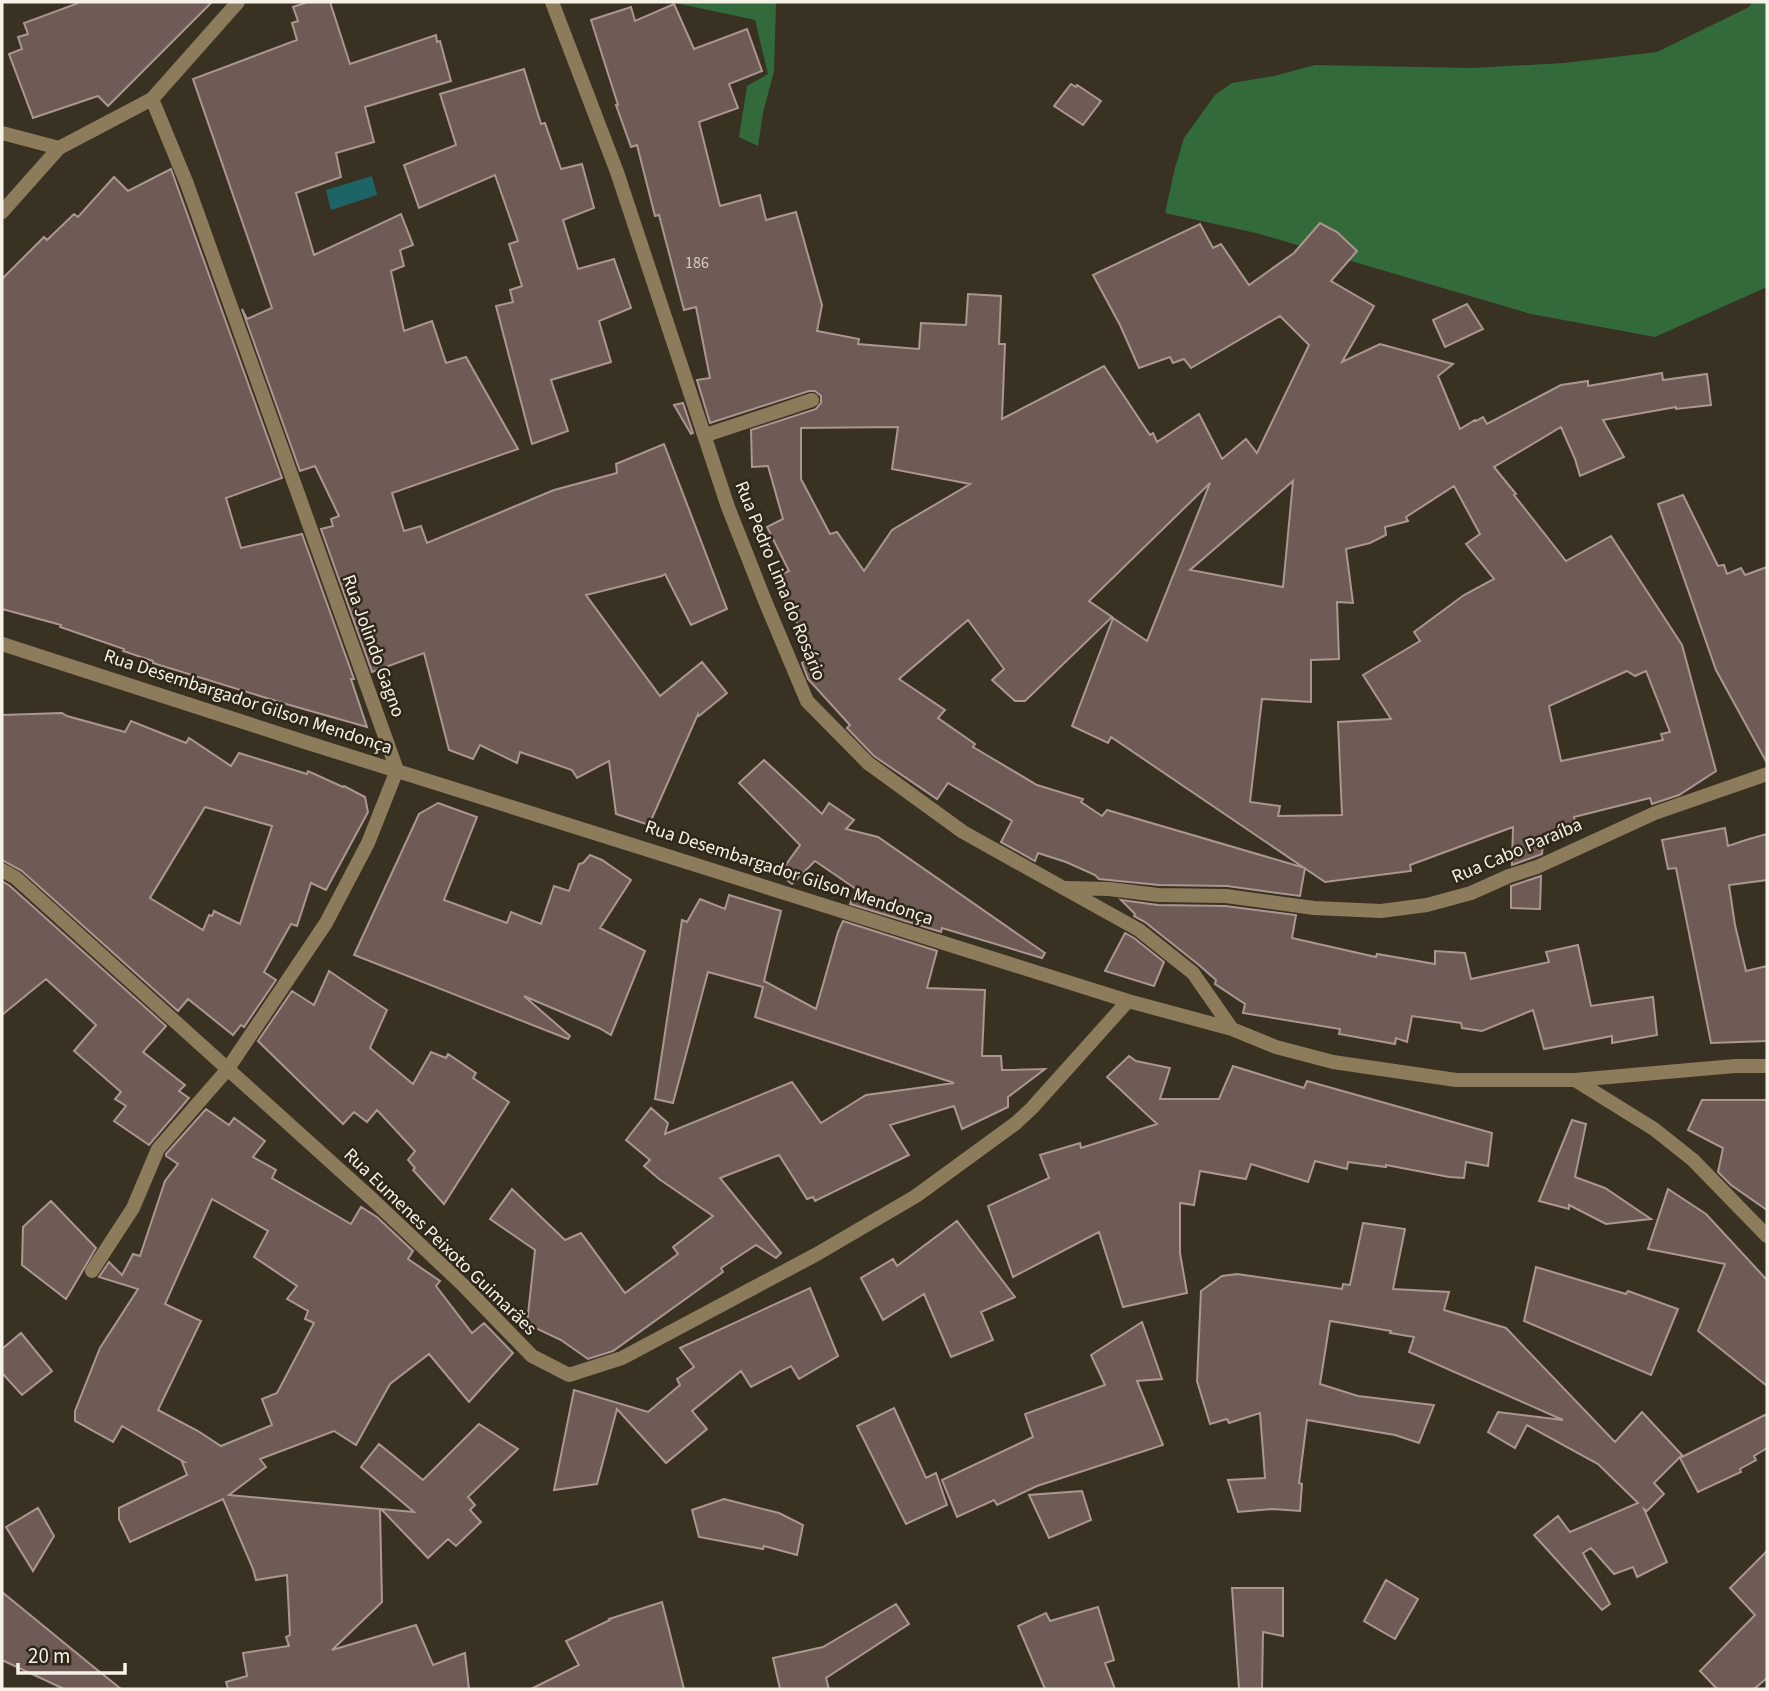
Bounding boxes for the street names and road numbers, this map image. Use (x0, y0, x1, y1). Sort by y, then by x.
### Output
street label: Rua Pedro Lima do Rosário (728, 477, 832, 685)
street label: Rua Jolindo Gagno (335, 571, 411, 721)
street label: Rua Desembargador Gilson Mendonça (100, 643, 396, 761)
street label: Rua Cabo Paraíba (1448, 811, 1586, 891)
street label: Rua Desembargador Gilson Mendonça (641, 814, 937, 932)
street label: Rua Eumenes Peixoto Guimarães (337, 1142, 543, 1342)

